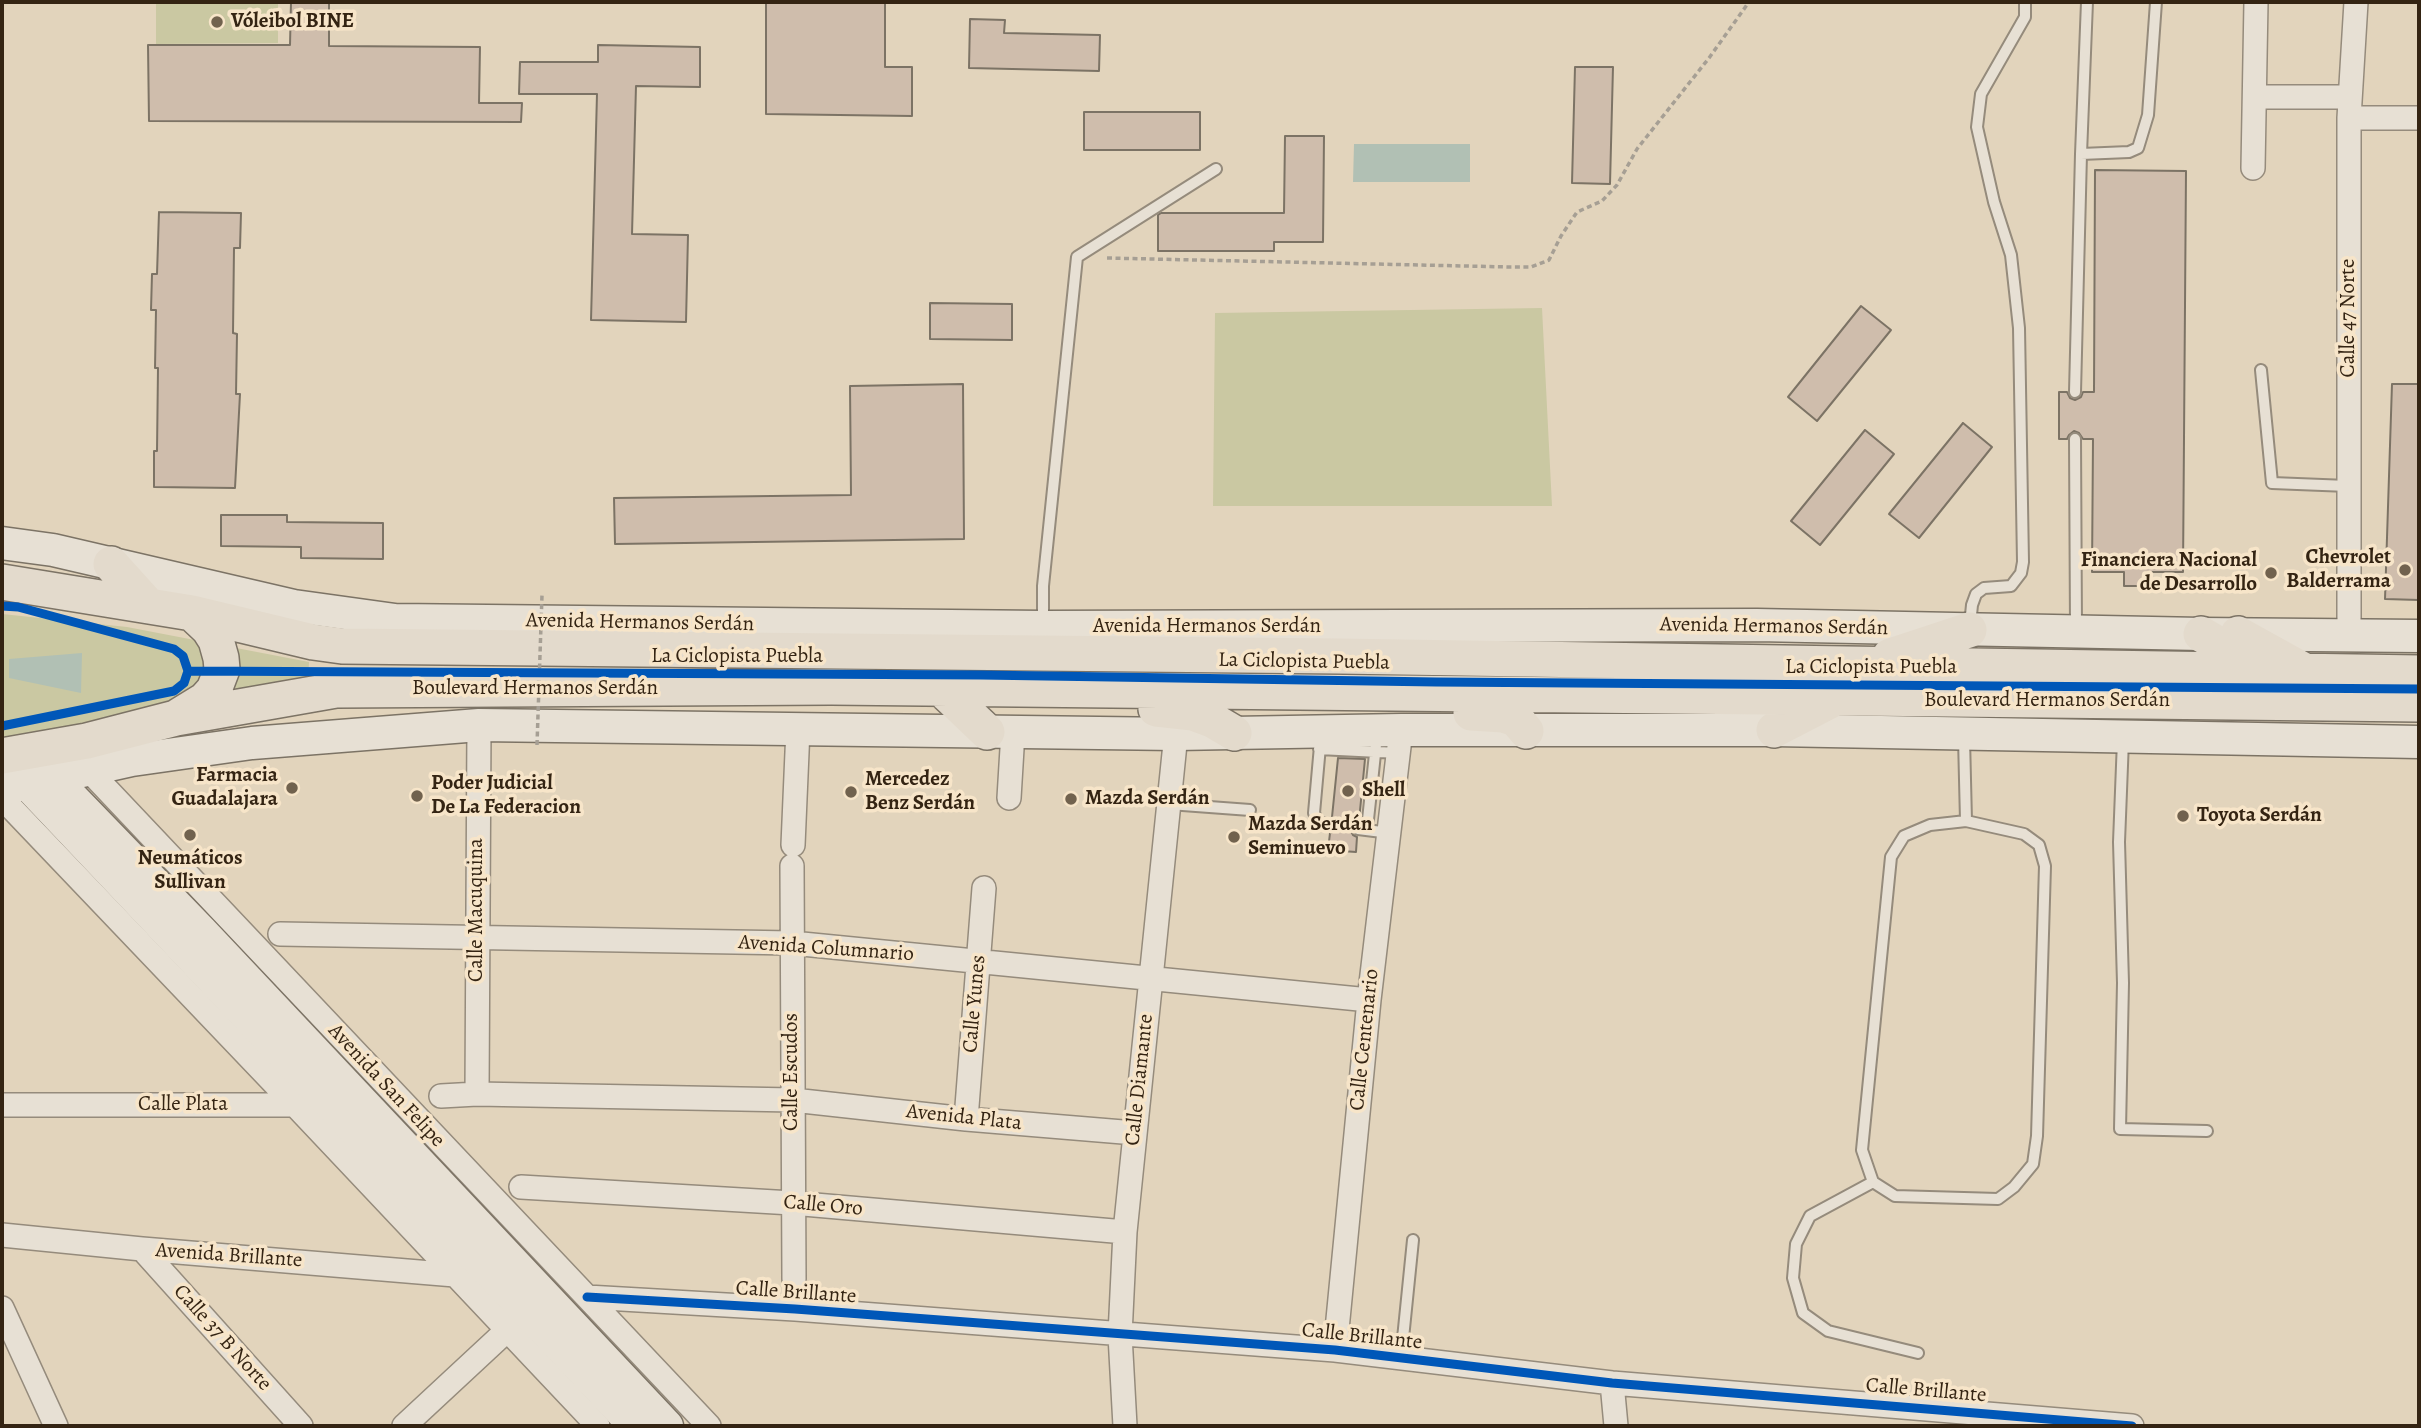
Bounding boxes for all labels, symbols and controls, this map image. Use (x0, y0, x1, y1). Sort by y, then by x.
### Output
place label: Vóleibol BINE (231, 9, 354, 35)
marker: Vóleibol BINE (209, 14, 225, 30)
street label: Calle 47 Norte (2336, 259, 2362, 377)
place label: Chevrolet Balderrama (2286, 545, 2391, 595)
place label: Financiera Nacional de Desarrollo (2081, 548, 2257, 598)
marker: Chevrolet Balderrama (2397, 562, 2413, 578)
marker: Financiera Nacional de Desarrollo (2263, 565, 2279, 581)
street label: Avenida Hermanos Serdán (526, 608, 754, 638)
street label: Avenida Hermanos Serdán (1660, 612, 1888, 642)
street label: Avenida Hermanos Serdán (1093, 614, 1321, 640)
street label: La Ciclopista Puebla (651, 644, 823, 670)
street label: La Ciclopista Puebla (1218, 648, 1390, 676)
street label: La Ciclopista Puebla (1785, 655, 1957, 681)
street label: Boulevard Hermanos Serdán (412, 676, 658, 702)
street label: Boulevard Hermanos Serdán (1924, 688, 2170, 714)
place label: Farmacia Guadalajara (171, 763, 278, 813)
place label: Mercedez Benz Serdán (865, 767, 975, 817)
place label: Poder Judicial De La Federacion (431, 771, 581, 821)
place label: Shell (1362, 778, 1405, 804)
marker: Farmacia Guadalajara (284, 780, 300, 796)
marker: Shell (1340, 783, 1356, 799)
marker: Mercedez Benz Serdán (843, 784, 859, 800)
place label: Mazda Serdán (1085, 786, 1210, 812)
marker: Poder Judicial De La Federacion (409, 788, 425, 804)
marker: Mazda Serdán (1063, 791, 1079, 807)
place label: Toyota Serdán (2197, 803, 2322, 829)
marker: Toyota Serdán (2175, 808, 2191, 824)
place label: Mazda Serdán Seminuevo (1248, 812, 1373, 862)
marker: Neumáticos Sullivan (182, 827, 198, 843)
marker: Mazda Serdán Seminuevo (1226, 829, 1242, 845)
street label: Calle Macuquina (464, 838, 490, 982)
place label: Neumáticos Sullivan (138, 846, 242, 896)
street label: Avenida Columnario (737, 930, 915, 968)
street label: Calle Yunes (958, 954, 992, 1054)
street label: Calle Centenario (1345, 968, 1385, 1112)
street label: Calle Escudos (779, 1013, 805, 1131)
street label: Calle Diamante (1121, 1013, 1159, 1147)
street label: Avenida San Felipe (322, 1019, 450, 1153)
street label: Calle Plata (138, 1092, 228, 1118)
street label: Avenida Plata (905, 1099, 1023, 1137)
street label: Calle Oro (782, 1190, 864, 1222)
street label: Avenida Brillante (155, 1238, 303, 1274)
street label: Calle Brillante (735, 1276, 857, 1310)
street label: Calle 37 B Norte (168, 1280, 276, 1396)
street label: Calle Brillante (1301, 1318, 1423, 1356)
street label: Calle Brillante (1865, 1373, 1987, 1409)

